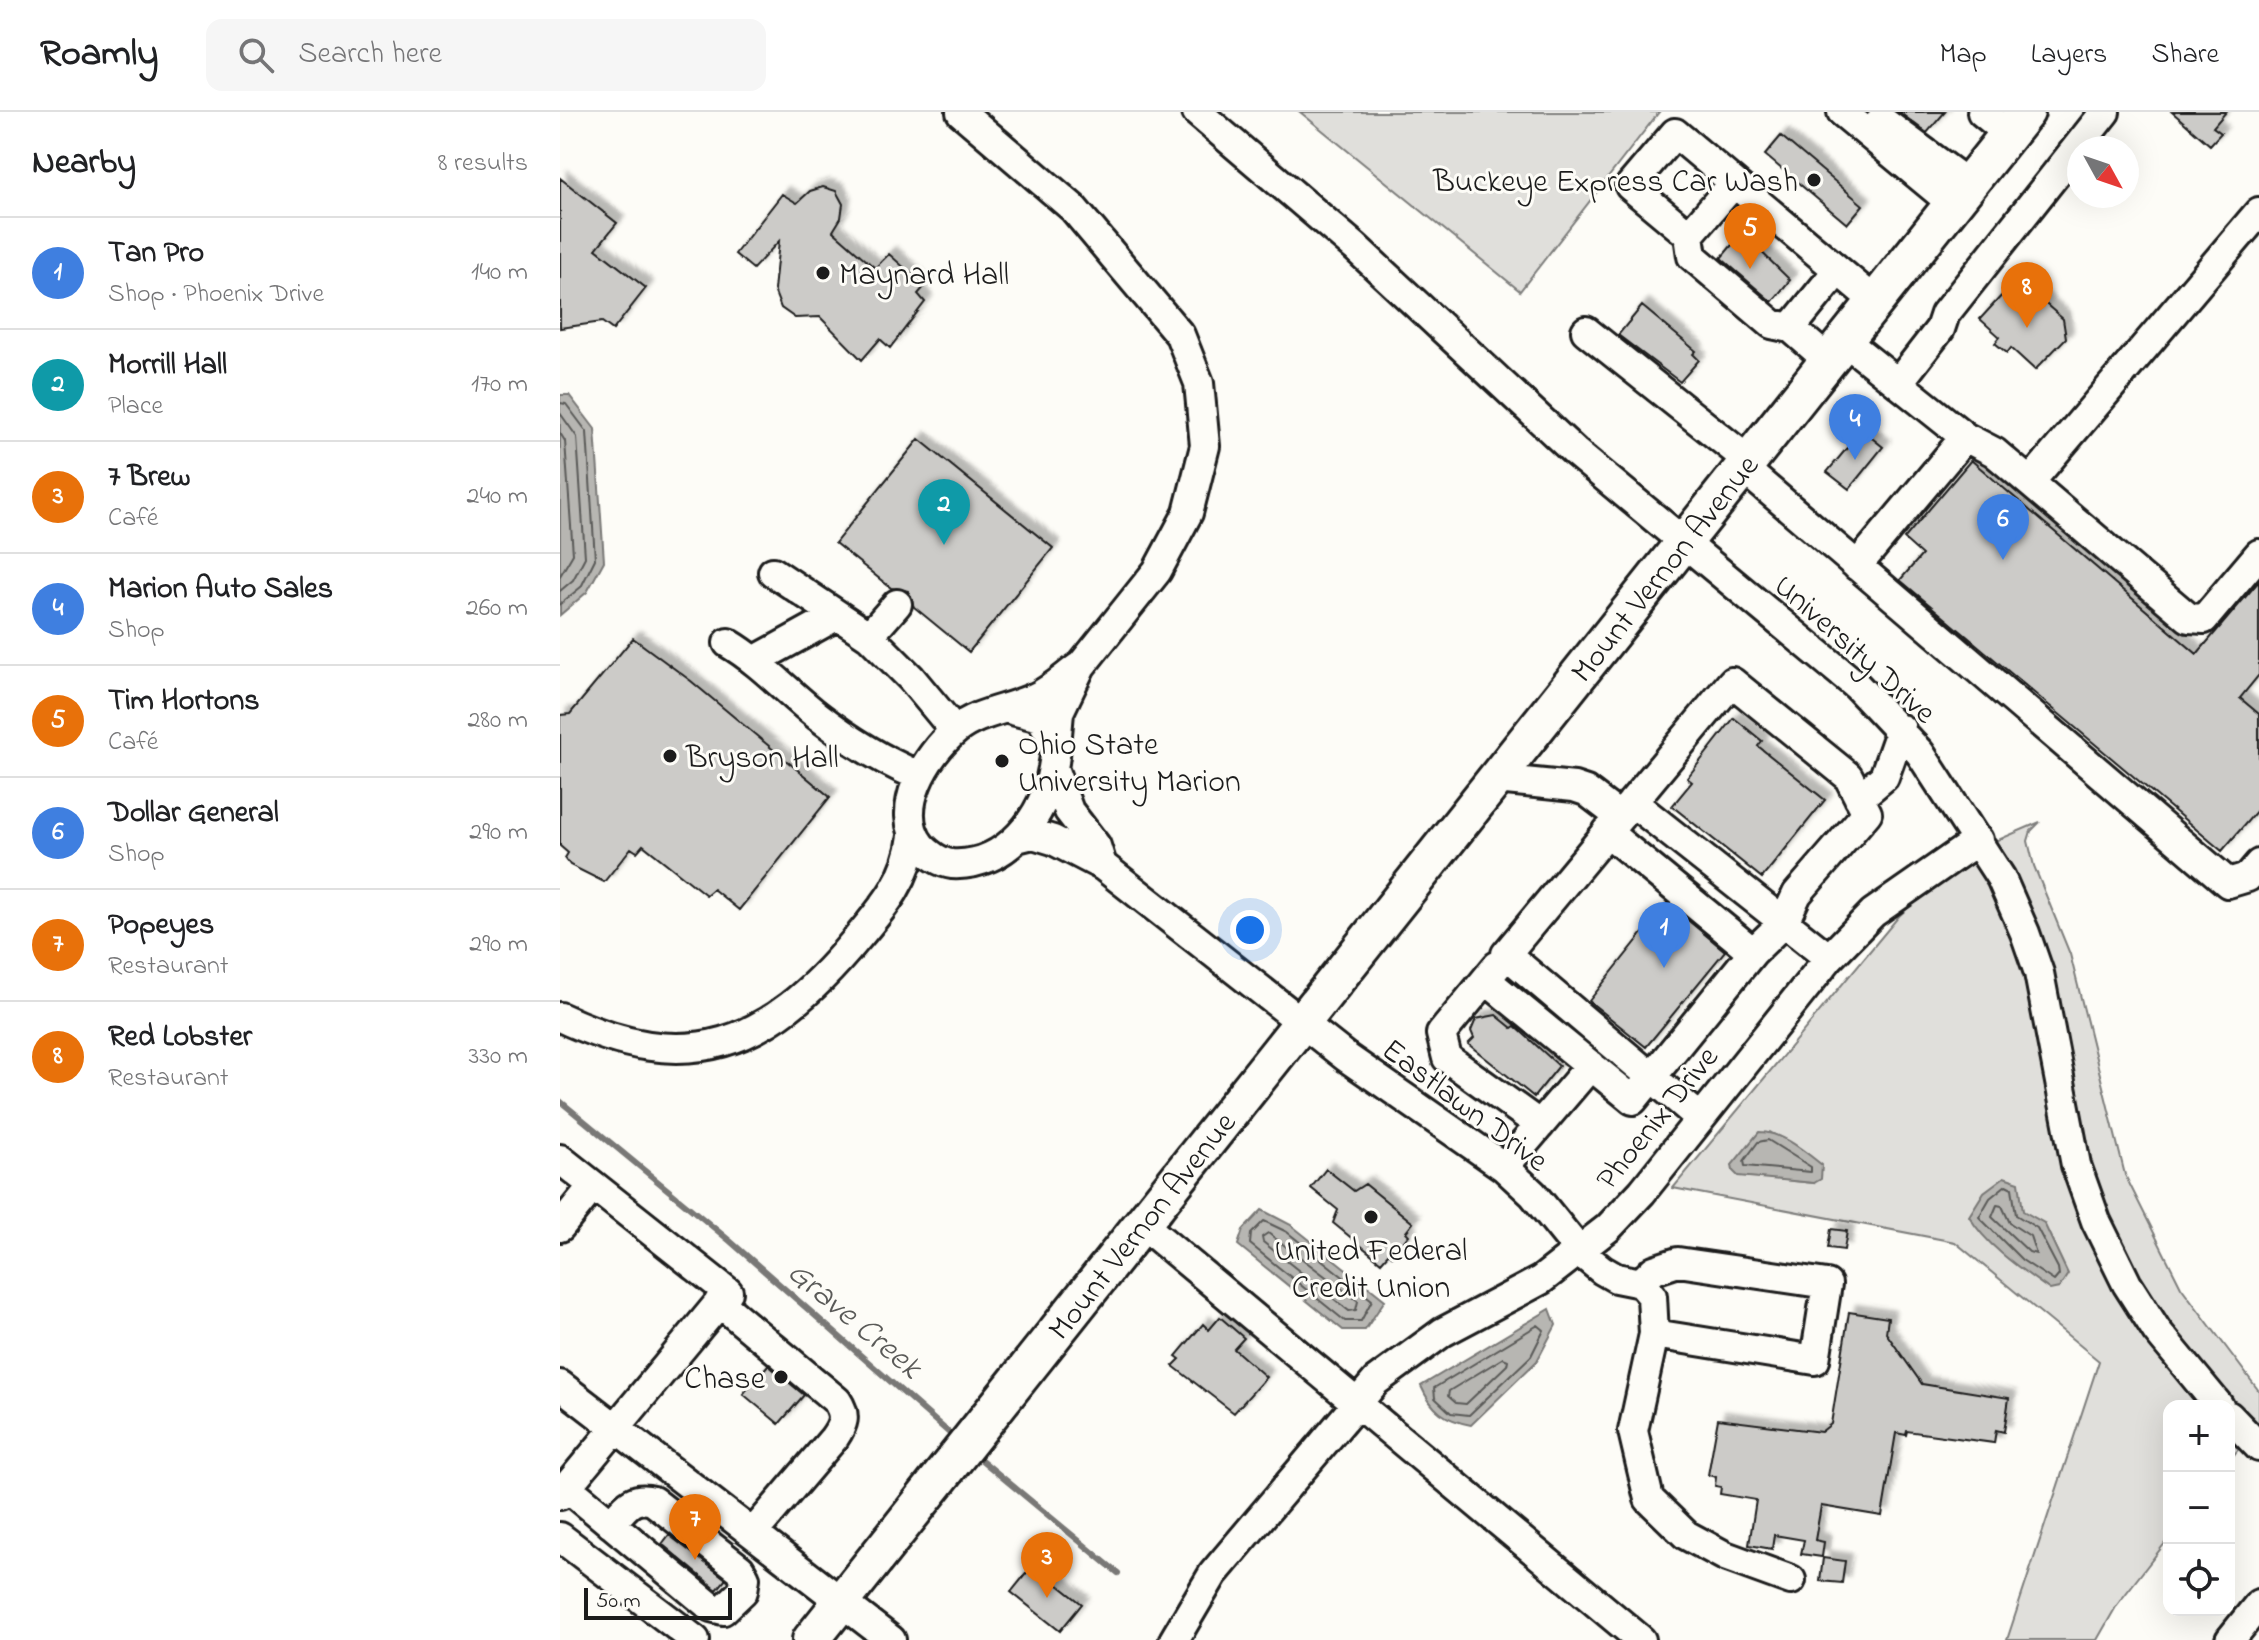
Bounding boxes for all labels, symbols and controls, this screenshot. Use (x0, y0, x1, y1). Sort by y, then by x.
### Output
search box (206, 19, 766, 91)
text: Roamly (40, 27, 158, 83)
icon: search (234, 33, 278, 77)
text: Search here (298, 33, 442, 77)
text: Map (1939, 35, 1987, 76)
text: Layers (2031, 35, 2107, 76)
text: Share (2151, 35, 2219, 76)
north arrow (2067, 136, 2139, 208)
text: Nearby (32, 139, 136, 189)
text: 8 results (438, 145, 528, 183)
place label: Buckeye Express Car Wash (1432, 160, 1798, 207)
marker: Buckeye Express Car Wash (1805, 171, 1823, 189)
pin: 5 (1724, 203, 1776, 269)
text: Tan Pro (108, 232, 204, 276)
place label: Maynard Hall (839, 253, 1009, 300)
text: 1 (54, 254, 62, 292)
text: 140 m (471, 254, 528, 292)
pin: 8 (2001, 262, 2053, 328)
marker: Maynard Hall (814, 264, 832, 282)
text: Shop · Phoenix Drive (108, 276, 324, 314)
text: Morrill Hall (108, 344, 227, 388)
text: 2 (52, 366, 64, 404)
text: 170 m (471, 366, 528, 404)
text: Place (108, 388, 163, 426)
pin: 4 (1829, 394, 1881, 460)
street label: Mount Vernon Avenue (1561, 445, 1772, 694)
text: 7 Brew (108, 456, 190, 500)
text: 3 (53, 478, 63, 516)
text: 240 m (466, 478, 528, 516)
pin: 2 (918, 479, 970, 545)
pin: 6 (1977, 494, 2029, 560)
text: Café (108, 500, 158, 538)
street label: University Drive (1762, 565, 1946, 737)
text: Marion Auto Sales (108, 568, 333, 612)
text: 4 (53, 590, 63, 628)
text: 260 m (466, 590, 528, 628)
text: Shop (108, 612, 165, 650)
text: Tim Hortons (108, 680, 259, 724)
text: 5 (51, 702, 65, 740)
text: 280 m (467, 702, 528, 740)
place label: Ohio State University Marion (1018, 723, 1241, 807)
text: Café (108, 724, 158, 762)
place label: Bryson Hall (685, 736, 839, 783)
marker: Bryson Hall (661, 747, 679, 765)
marker: Ohio State University Marion (993, 752, 1011, 770)
text: Dollar General (108, 792, 279, 836)
text: 6 (52, 814, 64, 852)
text: 290 m (469, 814, 528, 852)
text: Shop (108, 836, 165, 874)
pin: 1 (1638, 902, 1690, 968)
text: Popeyes (108, 904, 214, 948)
your location (1230, 910, 1270, 950)
text: 7 (53, 926, 63, 964)
text: 290 m (469, 926, 528, 964)
text: Restaurant (108, 948, 228, 986)
text: Red Lobster (108, 1016, 252, 1060)
street label: Eastlawn Drive (1371, 1028, 1558, 1186)
street label: Phoenix Drive (1586, 1036, 1732, 1201)
text: 8 (53, 1038, 63, 1076)
text: 330 m (469, 1038, 528, 1076)
text: Restaurant (108, 1060, 228, 1098)
street label: Mount Vernon Avenue (1038, 1103, 1250, 1352)
marker: United Federal Credit Union (1362, 1208, 1380, 1226)
place label: United Federal Credit Union (1275, 1229, 1467, 1313)
water label: Grave Creek (775, 1250, 933, 1394)
place label: Chase (684, 1357, 766, 1404)
marker: Chase (772, 1368, 790, 1386)
map controls (2163, 1400, 2235, 1616)
button: + (2163, 1400, 2235, 1472)
button: − (2163, 1472, 2235, 1544)
pin: 7 (669, 1494, 721, 1560)
pin: 3 (1021, 1532, 1073, 1598)
button: locate (2163, 1544, 2235, 1616)
scale bar (584, 1584, 732, 1620)
text: 50 m (596, 1586, 641, 1618)

